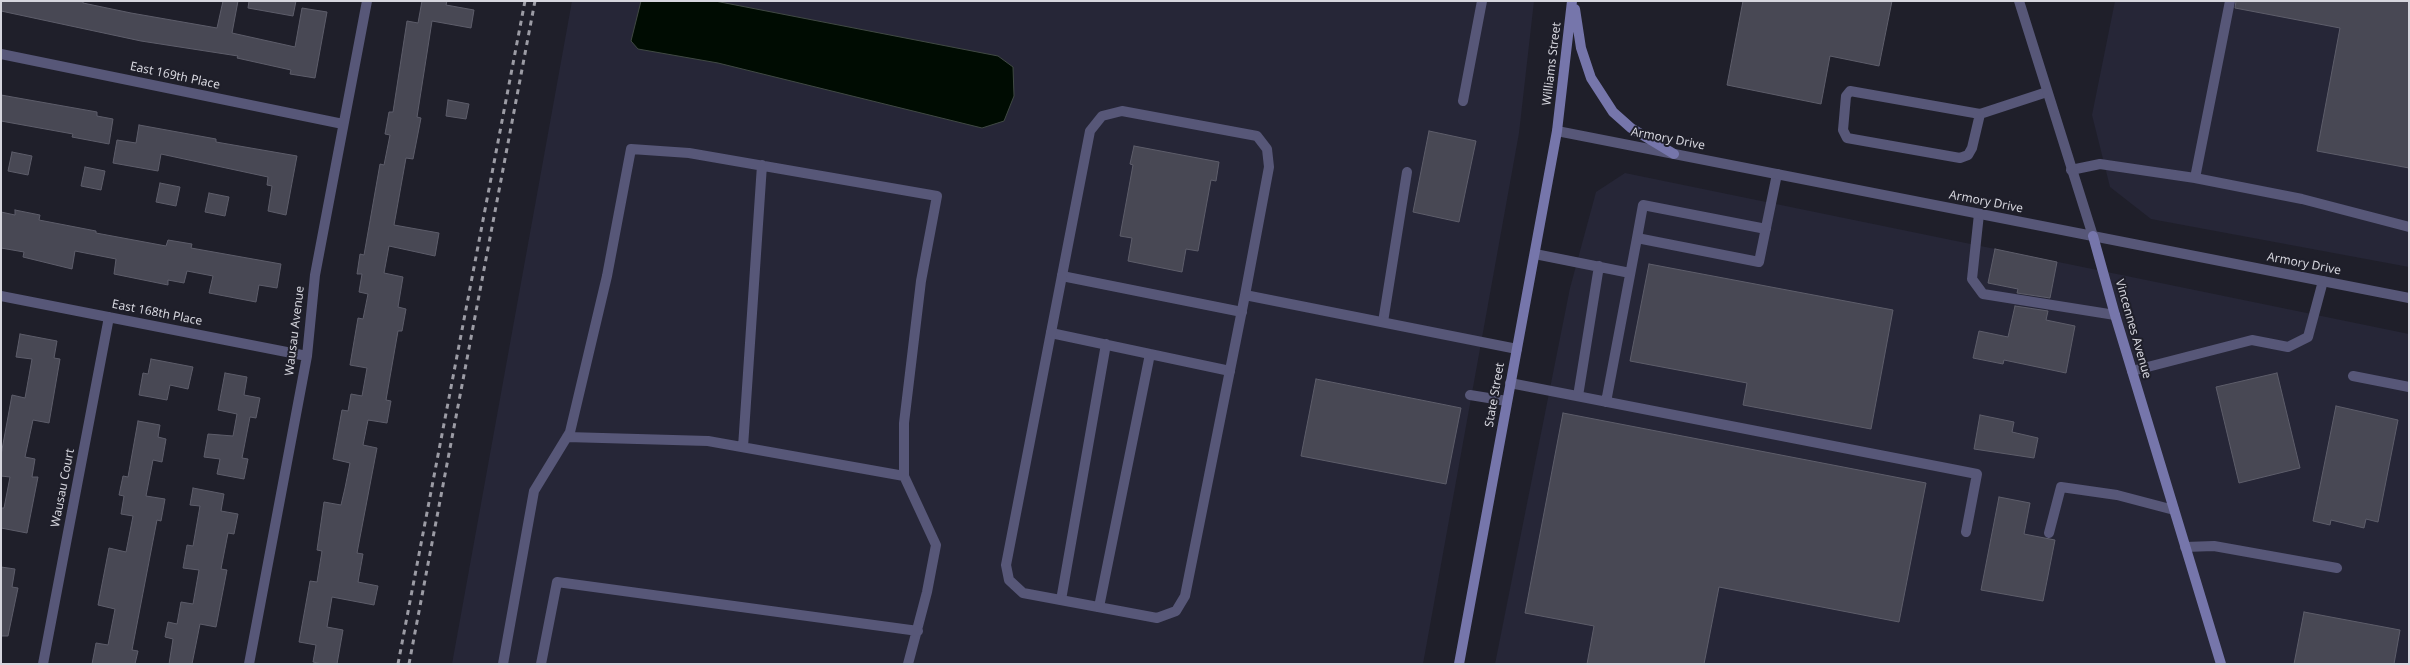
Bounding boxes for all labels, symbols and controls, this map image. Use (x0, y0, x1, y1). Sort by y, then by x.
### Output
street label: Williams Street (1540, 22, 1564, 106)
street label: East 169th Place (129, 59, 221, 93)
street label: Armory Drive (1630, 125, 1706, 153)
street label: Armory Drive (1948, 188, 2024, 216)
street label: Armory Drive (2266, 250, 2342, 278)
street label: Vincennes Avenue (2112, 278, 2154, 380)
street label: Wausau Avenue (282, 285, 308, 377)
street label: East 168th Place (111, 297, 203, 329)
street label: State Street (1482, 362, 1508, 428)
street label: Wausau Court (48, 448, 78, 528)

